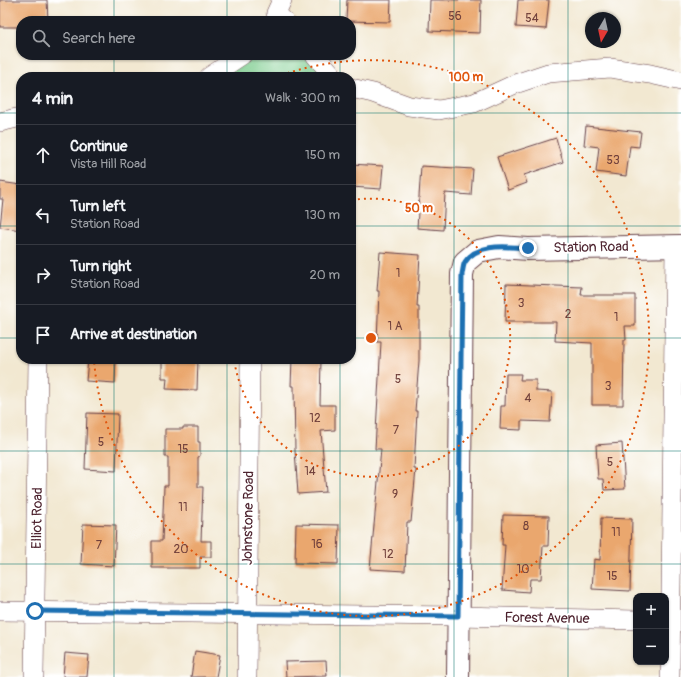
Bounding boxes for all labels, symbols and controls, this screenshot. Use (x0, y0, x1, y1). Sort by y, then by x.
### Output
house number: 56 (448, 9, 462, 24)
house number: 54 (525, 11, 539, 26)
north arrow (585, 12, 621, 48)
search box (16, 16, 356, 60)
icon: search (30, 27, 52, 49)
text: Search here (62, 29, 135, 48)
text: 100 m (449, 70, 484, 85)
text: 4 min (32, 88, 73, 109)
text: Walk · 300 m (265, 90, 340, 106)
text: Continue (70, 137, 128, 156)
icon: ahead (32, 144, 54, 166)
text: 150 m (305, 147, 340, 163)
house number: 53 (606, 153, 620, 168)
text: Vista Hill Road (70, 156, 147, 172)
text: Turn left (70, 197, 126, 216)
text: 50 m (405, 201, 433, 216)
icon: left (32, 204, 54, 226)
text: 130 m (304, 207, 340, 223)
text: Station Road (70, 216, 140, 232)
street label: Station Road (553, 238, 629, 256)
route end (519, 239, 537, 257)
text: Turn right (70, 257, 131, 276)
icon: right (32, 264, 54, 286)
house number: 1 (396, 266, 400, 281)
text: 20 m (309, 267, 340, 283)
text: Station Road (70, 276, 140, 292)
house number: 3 (518, 296, 525, 311)
house number: 2 (565, 307, 572, 322)
house number: 1 (614, 310, 618, 325)
house number: 1 A (387, 319, 403, 334)
icon: arrive (32, 324, 54, 346)
text: Arrive at destination (70, 325, 197, 344)
centre of rings (364, 331, 378, 345)
house number: 5 (395, 372, 401, 387)
house number: 3 (605, 379, 612, 394)
house number: 4 (525, 391, 532, 406)
house number: 12 (309, 411, 321, 426)
house number: 7 (393, 423, 400, 438)
house number: 5 (98, 435, 104, 450)
house number: 15 (177, 442, 189, 457)
house number: 5 (607, 455, 613, 470)
house number: 14 (304, 464, 316, 479)
street label: Johnstone Road (239, 470, 257, 565)
street label: Elliot Road (28, 487, 46, 549)
house number: 9 (392, 487, 398, 502)
house number: 11 (178, 500, 188, 515)
house number: 8 (523, 519, 529, 534)
house number: 11 (611, 525, 621, 540)
house number: 16 (311, 537, 323, 552)
house number: 7 (96, 538, 103, 553)
house number: 20 (174, 542, 188, 557)
house number: 12 (382, 547, 394, 562)
house number: 10 (517, 562, 529, 577)
house number: 15 (606, 569, 618, 584)
map controls (633, 593, 669, 665)
button: + (633, 593, 669, 629)
route start (26, 602, 44, 620)
street label: Forest Avenue (504, 609, 590, 627)
button: − (633, 629, 669, 665)

